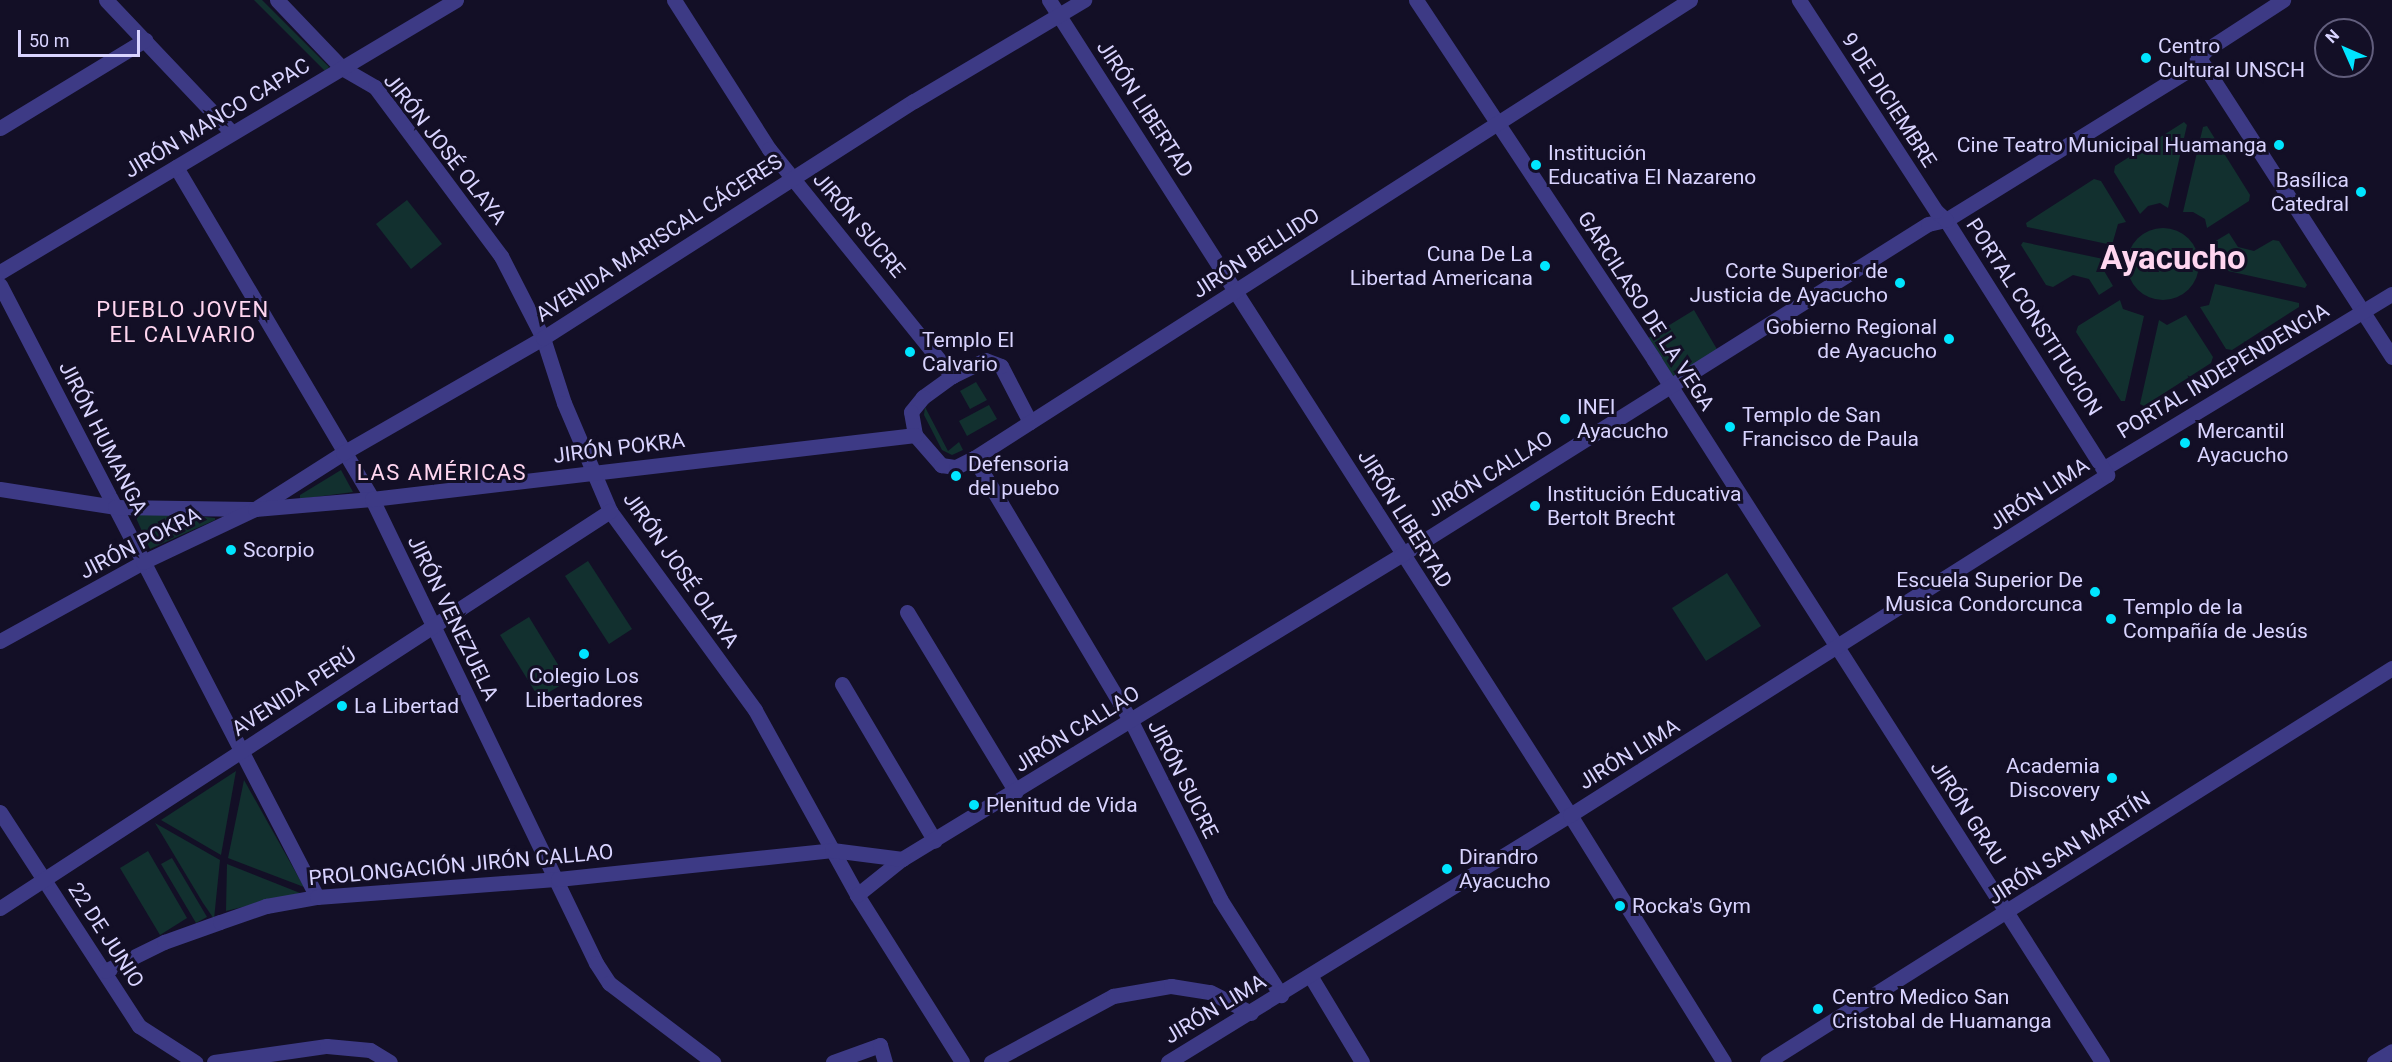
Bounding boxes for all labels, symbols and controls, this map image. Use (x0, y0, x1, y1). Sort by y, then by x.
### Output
scale bar (21, 18, 142, 56)
north arrow (2314, 18, 2374, 78)
text: N (2322, 26, 2343, 47)
street label: 9 DE DICIEMBRE (1836, 28, 1942, 172)
text: 50 m (29, 30, 69, 51)
place label: Centro Cultural UNSCH (2158, 33, 2305, 83)
street label: JIRÓN LIBERTAD (1091, 36, 1199, 182)
marker: Centro Cultural UNSCH (2139, 51, 2153, 65)
street label: JIRÓN MANCO CAPAC (120, 53, 314, 183)
street label: JIRÓN JOSÉ OLAYA (378, 69, 512, 229)
place label: Cine Teatro Municipal Huamanga (1956, 132, 2267, 158)
marker: Cine Teatro Municipal Huamanga (2272, 138, 2286, 152)
place label: Institución Educativa El Nazareno (1548, 140, 1756, 190)
street label: AVENIDA MARISCAL CÁCERES (531, 149, 787, 327)
marker: Institución Educativa El Nazareno (1529, 158, 1543, 172)
street label: JIRÓN SUCRE (808, 167, 910, 283)
place label: Basílica Catedral (2271, 167, 2349, 217)
marker: Basílica Catedral (2354, 185, 2368, 199)
street label: JIRÓN BELLIDO (1188, 203, 1324, 303)
street label: GARCILASO DE LA VEGA (1572, 207, 1720, 415)
street label: PORTAL CONSTITUCION (1961, 214, 2107, 420)
district label: Ayacucho (2100, 238, 2246, 278)
place label: Cuna De La Libertad Americana (1350, 241, 1533, 291)
place label: Corte Superior de Justicia de Ayacucho (1690, 258, 1888, 308)
marker: Cuna De La Libertad Americana (1538, 259, 1552, 273)
marker: Corte Superior de Justicia de Ayacucho (1893, 276, 1907, 290)
district label: PUEBLO JOVEN EL CALVARIO (96, 296, 270, 348)
street label: PORTAL INDEPENDENCIA (2113, 298, 2333, 444)
place label: Gobierno Regional de Ayacucho (1766, 314, 1937, 364)
place label: Templo El Calvario (922, 327, 1014, 377)
marker: Gobierno Regional de Ayacucho (1942, 332, 1956, 346)
marker: Templo El Calvario (903, 345, 917, 359)
street label: JIRÓN HUMANGA (53, 357, 153, 519)
place label: INEI Ayacucho (1577, 394, 1668, 444)
place label: Templo de San Francisco de Paula (1742, 402, 1919, 452)
marker: INEI Ayacucho (1558, 412, 1572, 426)
place label: Mercantil Ayacucho (2197, 418, 2288, 468)
marker: Templo de San Francisco de Paula (1723, 420, 1737, 434)
street label: JIRÓN CALLAO (1423, 425, 1557, 523)
street label: JIRÓN POKRA (552, 427, 686, 469)
marker: Mercantil Ayacucho (2178, 436, 2192, 450)
street label: JIRÓN LIBERTAD (1352, 445, 1458, 593)
place label: Defensoria del puebo (968, 451, 1069, 501)
street label: JIRÓN LIMA (1984, 452, 2094, 536)
district label: LAS AMÉRICAS (357, 460, 527, 486)
marker: Defensoria del puebo (949, 469, 963, 483)
place label: Institución Educativa Bertolt Brecht (1547, 481, 1741, 531)
street label: JIRÓN JOSÉ OLAYA (618, 487, 744, 653)
marker: Institución Educativa Bertolt Brecht (1528, 499, 1542, 513)
street label: JIRÓN POKRA (75, 502, 205, 584)
street label: JIRÓN VENEZUELA (402, 531, 504, 705)
place label: Scorpio (243, 537, 314, 563)
marker: Scorpio (224, 543, 238, 557)
place label: Escuela Superior De Musica Condorcunca (1885, 567, 2083, 617)
marker: Escuela Superior De Musica Condorcunca (2088, 585, 2102, 599)
place label: Templo de la Compañía de Jesús (2123, 594, 2308, 644)
marker: Templo de la Compañía de Jesús (2104, 612, 2118, 626)
street label: AVENIDA PERÚ (227, 642, 361, 742)
marker: Colegio Los Libertadores (577, 647, 591, 661)
place label: Colegio Los Libertadores (525, 663, 643, 713)
street label: JIRÓN CALLAO (1010, 680, 1144, 778)
place label: La Libertad (354, 693, 459, 719)
marker: La Libertad (335, 699, 349, 713)
street label: JIRÓN LIMA (1574, 713, 1684, 795)
street label: JIRÓN SUCRE (1142, 716, 1224, 842)
place label: Academia Discovery (2006, 753, 2100, 803)
street label: JIRÓN GRAU (1925, 756, 2011, 870)
marker: Academia Discovery (2105, 771, 2119, 785)
street label: JIRÓN SAN MARTÍN (1983, 786, 2155, 910)
place label: Plenitud de Vida (986, 792, 1138, 818)
marker: Plenitud de Vida (967, 798, 981, 812)
street label: PROLONGACIÓN JIRÓN CALLAO (308, 839, 614, 891)
place label: Dirandro Ayacucho (1459, 844, 1550, 894)
marker: Dirandro Ayacucho (1440, 862, 1454, 876)
street label: 22 DE JUNIO (63, 878, 149, 992)
place label: Rocka's Gym (1632, 893, 1751, 919)
marker: Rocka's Gym (1613, 899, 1627, 913)
street label: JIRÓN LIMA (1160, 969, 1270, 1049)
place label: Centro Medico San Cristobal de Huamanga (1832, 984, 2052, 1034)
marker: Centro Medico San Cristobal de Huamanga (1809, 1000, 1827, 1018)

